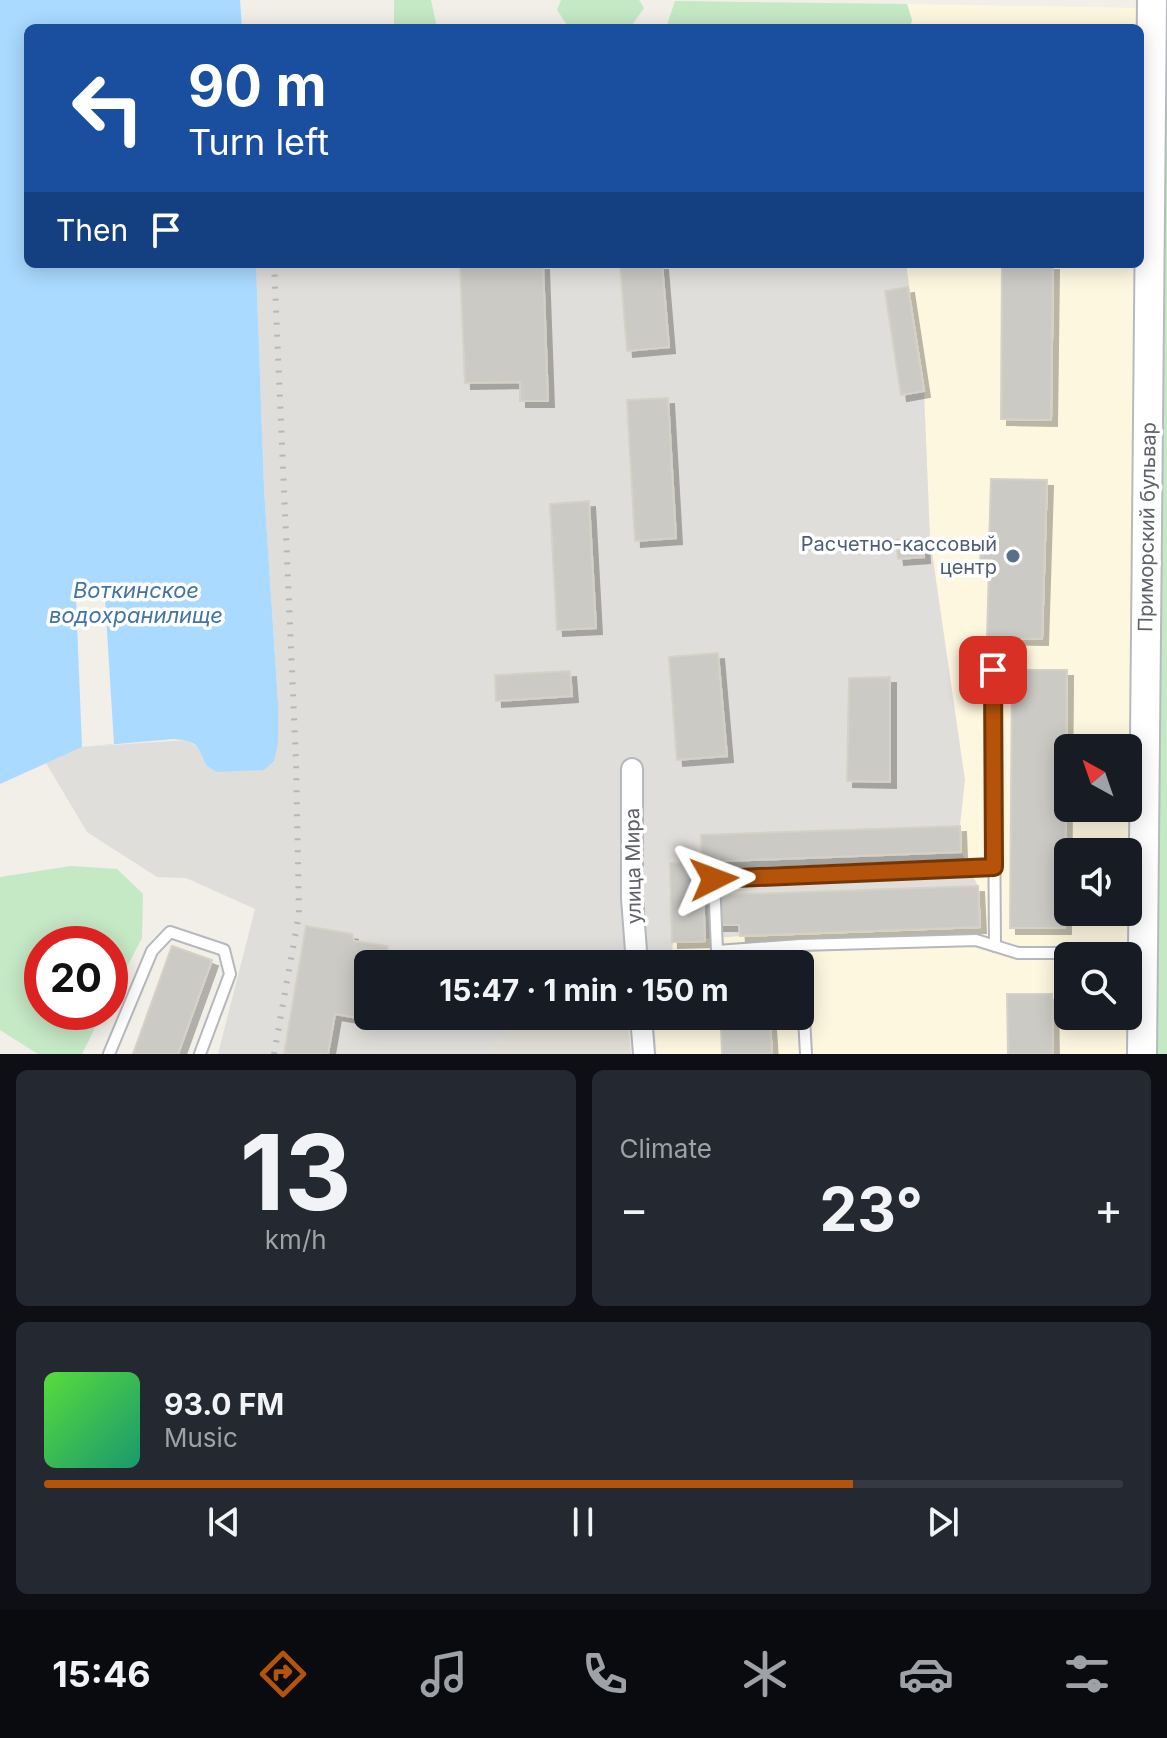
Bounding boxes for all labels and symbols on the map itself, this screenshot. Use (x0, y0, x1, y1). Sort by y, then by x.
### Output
street label: Приморский бульвар (1133, 422, 1161, 632)
place label: Расчетно-кассовый центр (801, 532, 997, 579)
marker: Расчетно-кассовый центр (1004, 547, 1022, 565)
water label: Воткинское водохранилище (49, 577, 223, 628)
pin (959, 636, 1027, 704)
north arrow (1054, 734, 1142, 822)
street label: улица Мира (620, 808, 646, 924)
position arrow (672, 837, 756, 921)
speed limit sign: 20 (24, 926, 128, 1030)

